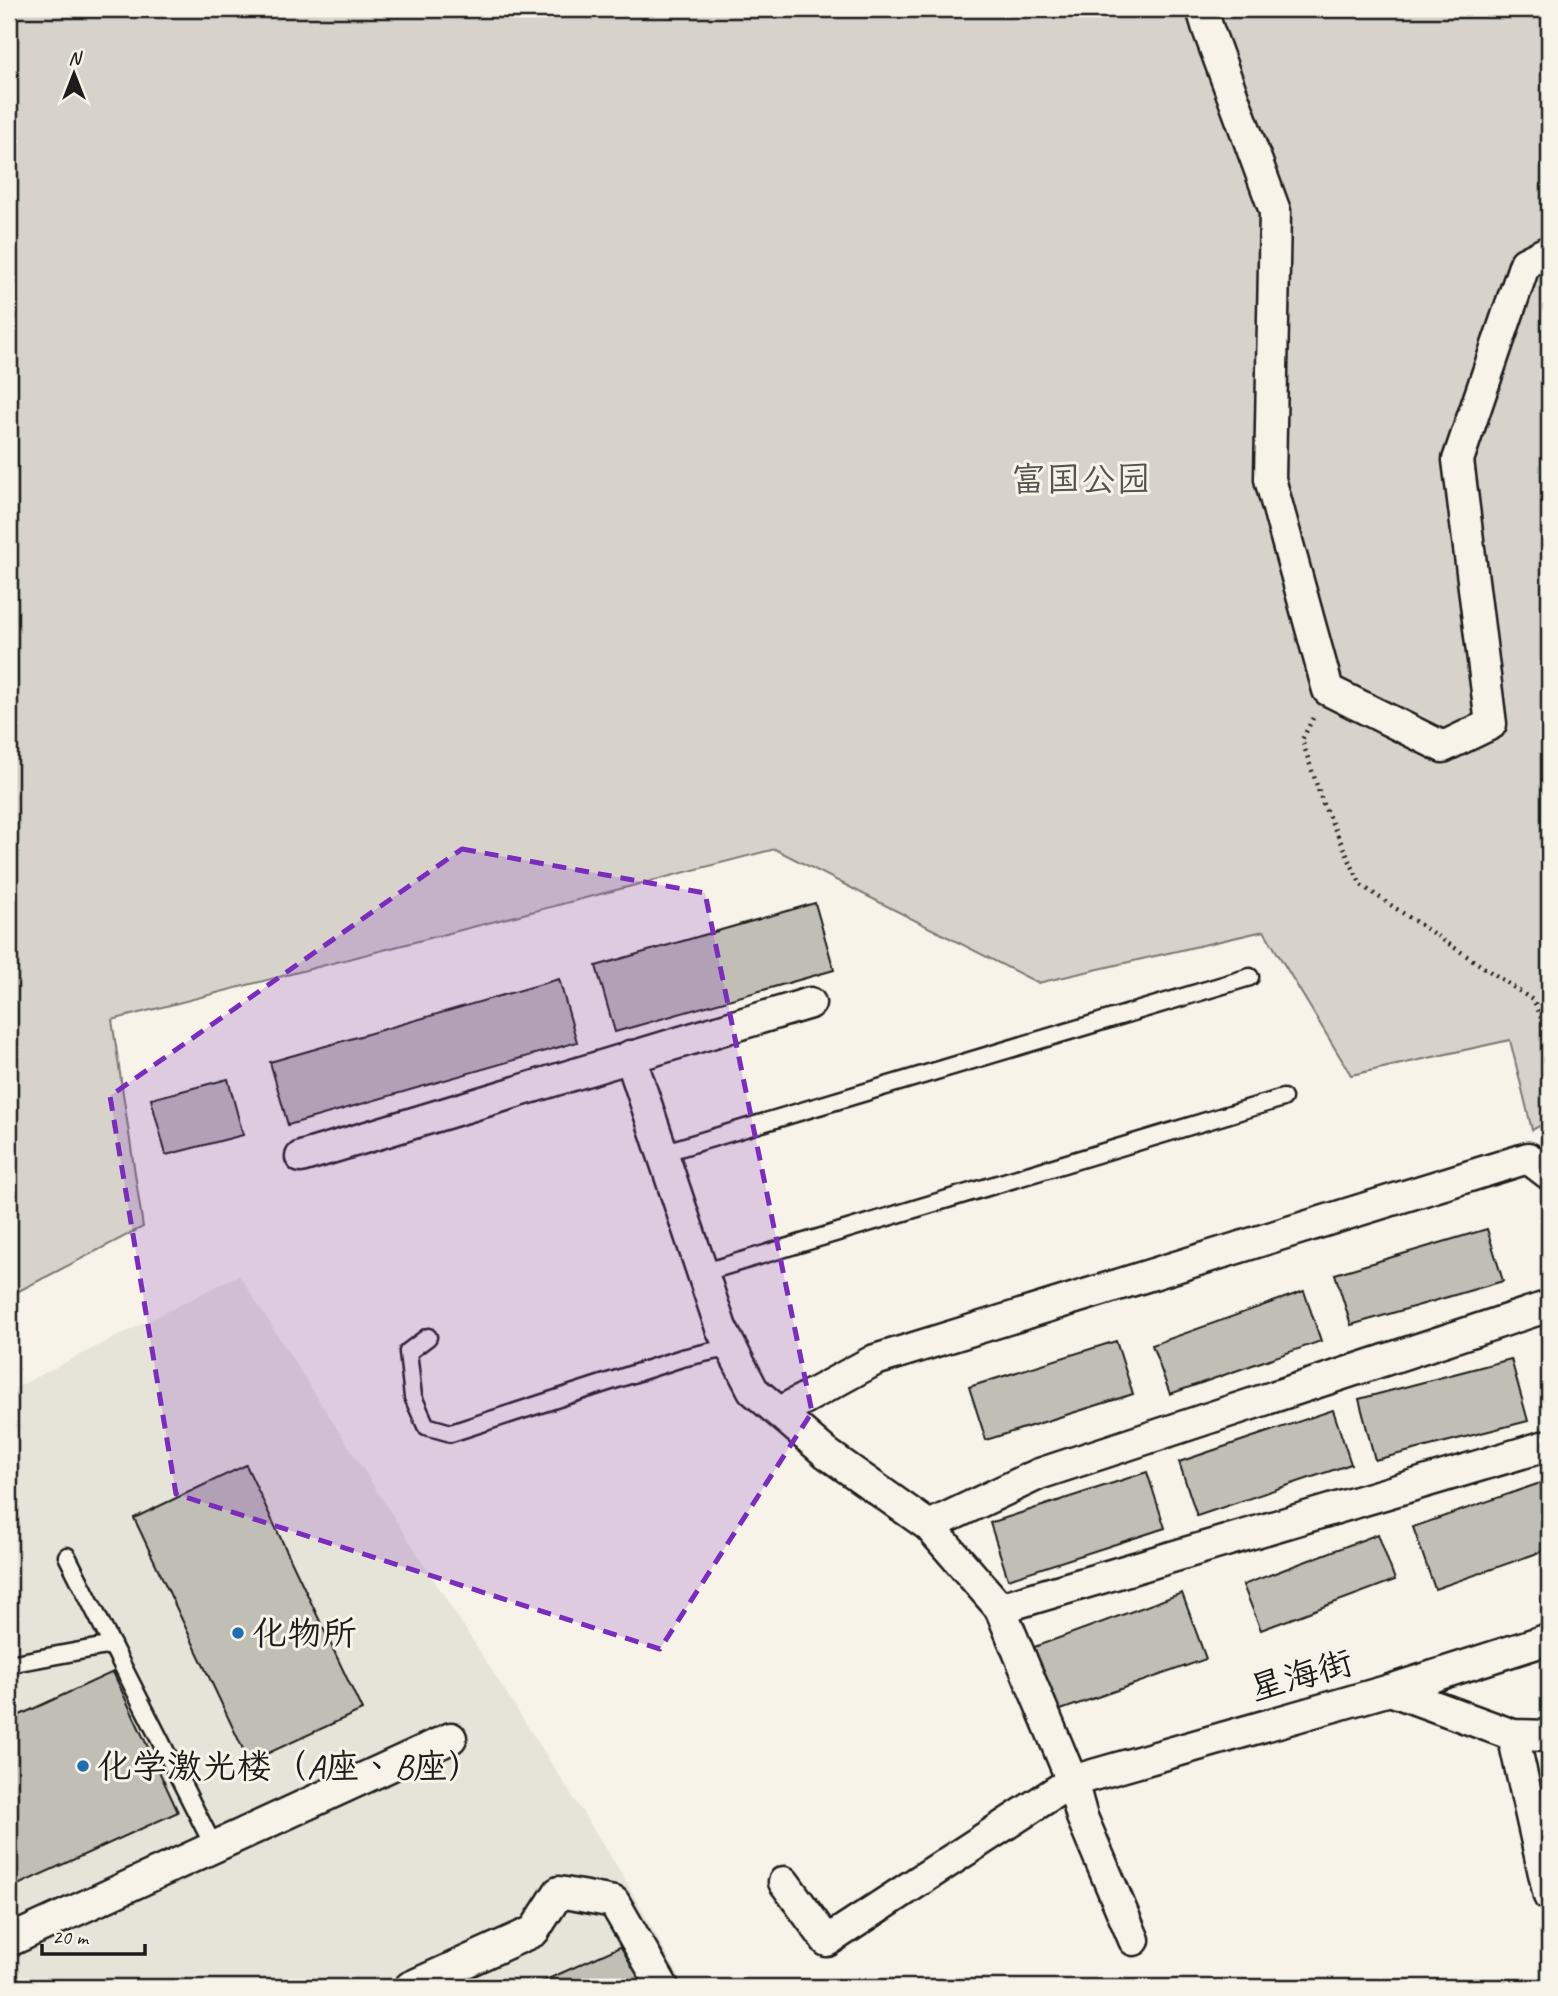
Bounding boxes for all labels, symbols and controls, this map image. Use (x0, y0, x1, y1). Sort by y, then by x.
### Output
north arrow (38, 38, 108, 108)
text: N (68, 46, 83, 70)
park label: 富国公园 (1011, 457, 1151, 502)
place label: 化物所 (252, 1611, 357, 1656)
marker: 化物所 (230, 1625, 246, 1641)
street label: 星海街 (1244, 1639, 1358, 1712)
place label: 化学激光楼（A座、B座） (97, 1744, 483, 1789)
marker: 化学激光楼（A座、B座） (75, 1758, 91, 1774)
scale bar (42, 1912, 145, 1956)
text: 20 m (52, 1924, 90, 1950)

